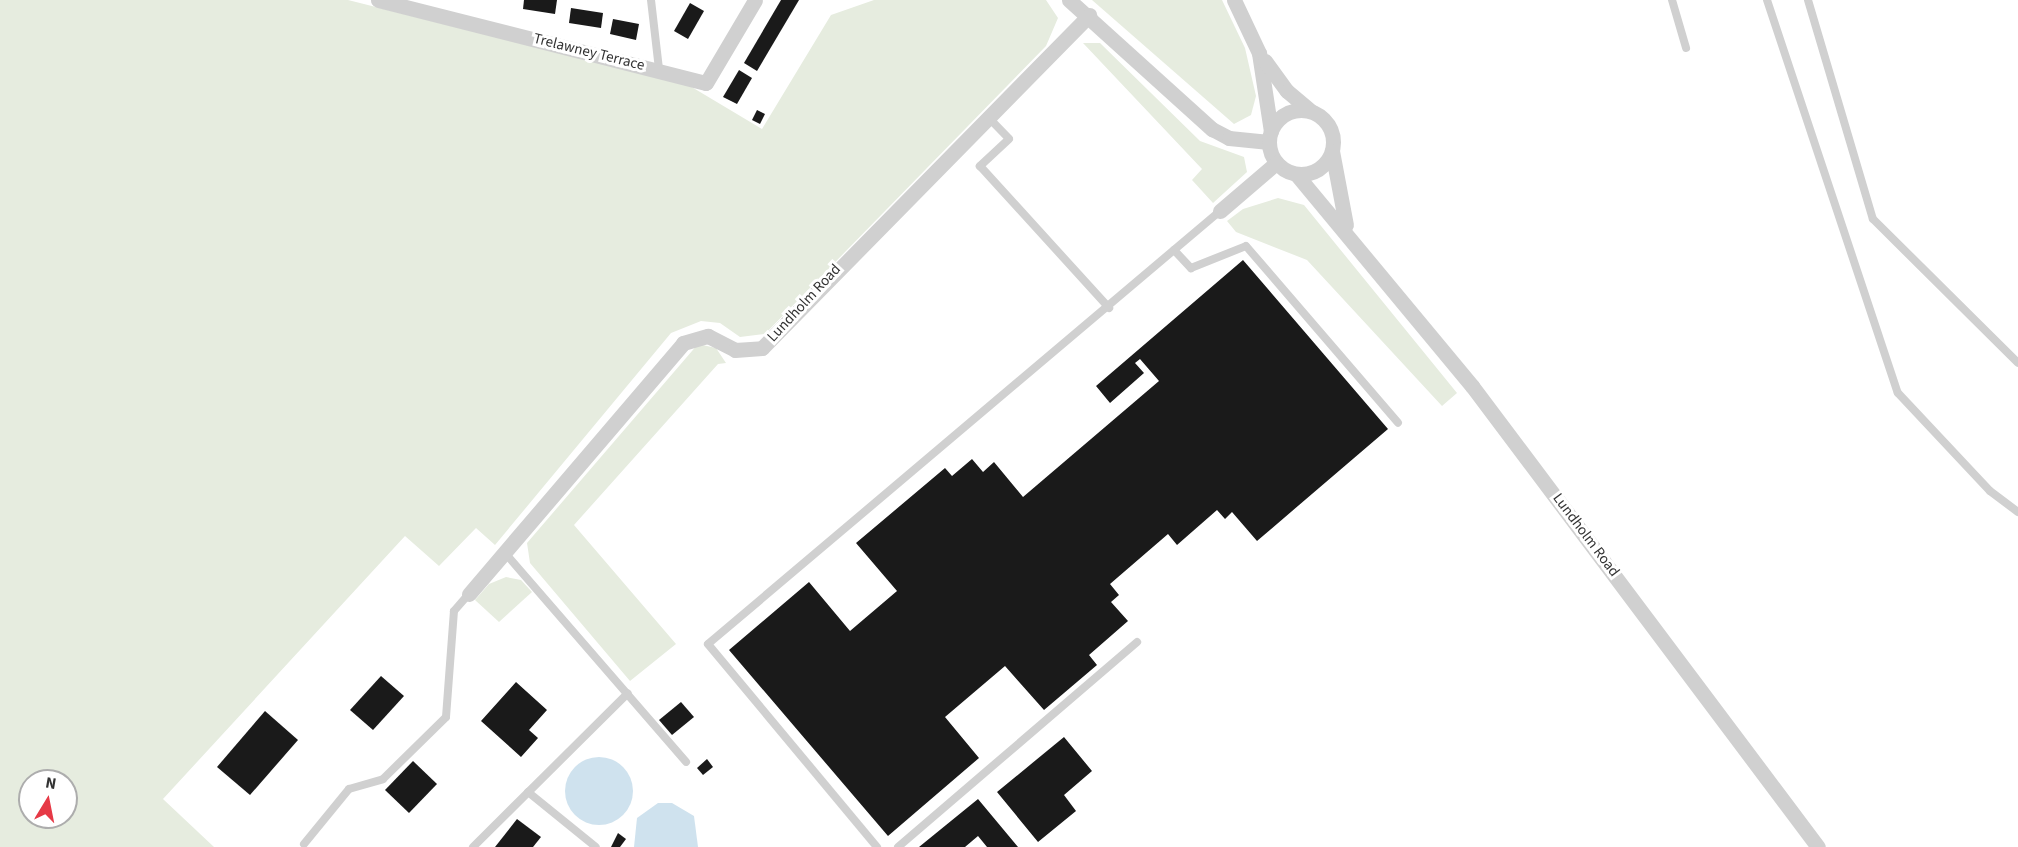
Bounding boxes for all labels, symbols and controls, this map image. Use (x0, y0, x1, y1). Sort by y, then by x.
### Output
street label: Trelawney Terrace (532, 30, 646, 74)
street label: Lundholm Road (763, 260, 845, 346)
street label: Lundholm Road (1549, 490, 1623, 580)
north arrow (18, 769, 78, 829)
text: N (44, 771, 58, 795)

